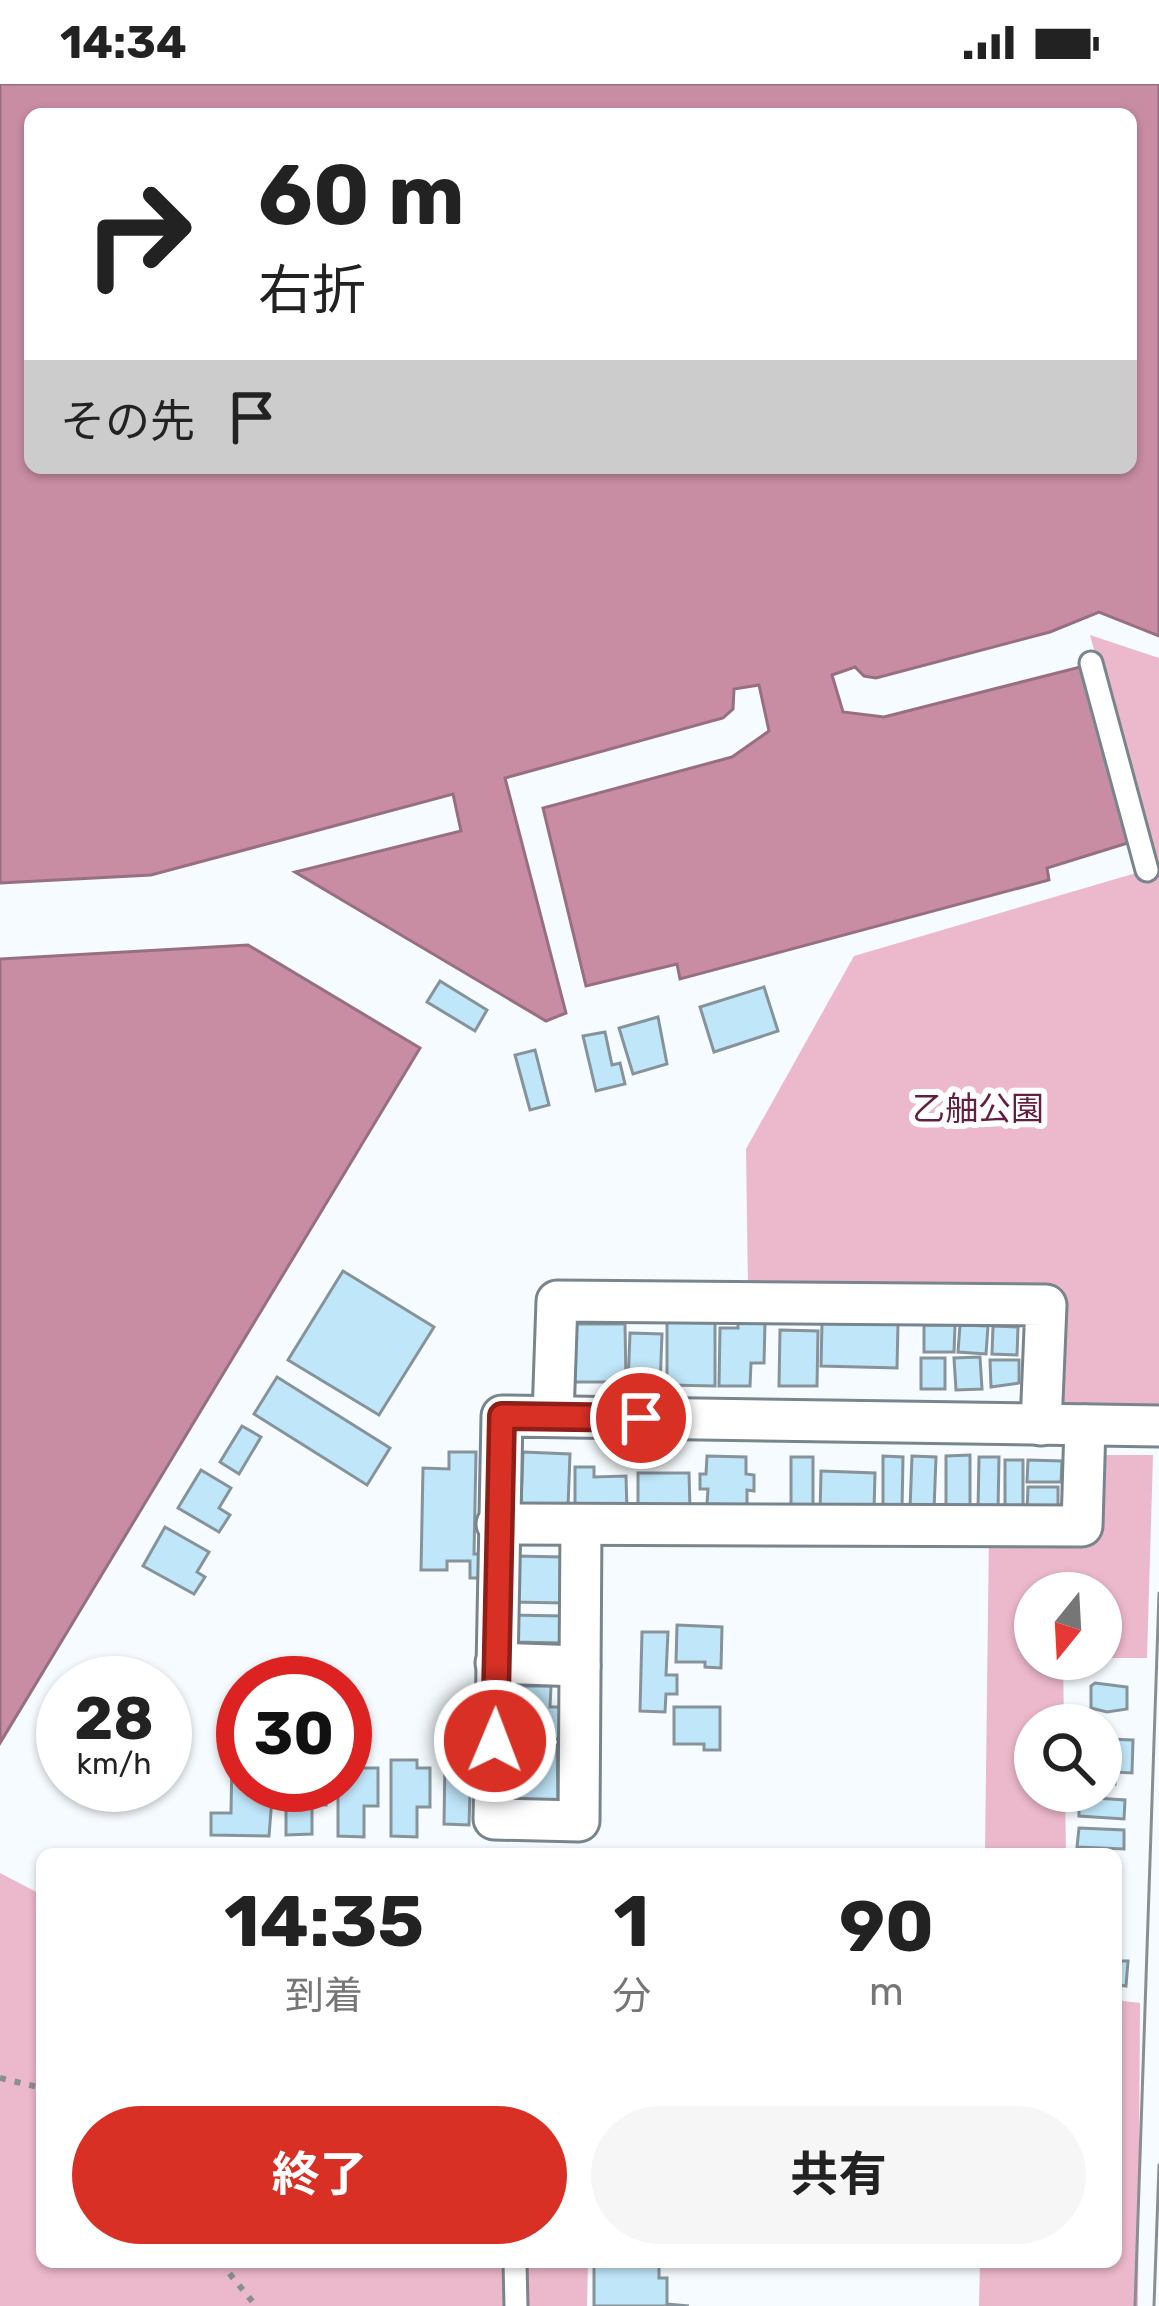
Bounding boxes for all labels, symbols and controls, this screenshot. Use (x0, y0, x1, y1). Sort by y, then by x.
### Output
text: 14:34 (60, 16, 187, 69)
text: 60 m (258, 145, 465, 245)
icon: right (60, 156, 216, 312)
text: 右折 (258, 259, 366, 323)
icon: arrive (219, 384, 285, 450)
text: その先 (60, 395, 195, 448)
park label: 乙舳公園 (912, 1089, 1044, 1128)
pin (590, 1367, 692, 1469)
icon: arrive (608, 1385, 674, 1451)
north arrow (1014, 1572, 1122, 1680)
map controls (1014, 1572, 1122, 1812)
speed limit sign: 30 (216, 1656, 372, 1812)
position arrow (432, 1678, 558, 1804)
text: 28 (74, 1683, 154, 1754)
button: search (1014, 1704, 1122, 1812)
text: km/h (77, 1746, 151, 1782)
text: 14:35 (224, 1879, 424, 1964)
text: 1 (614, 1879, 649, 1964)
text: 90 (839, 1884, 934, 1969)
text: m (869, 1969, 904, 2015)
text: 到着 (285, 1973, 363, 2019)
text: 分 (612, 1973, 651, 2019)
button: 終了 (72, 2106, 567, 2244)
button: 共有 (591, 2106, 1086, 2244)

